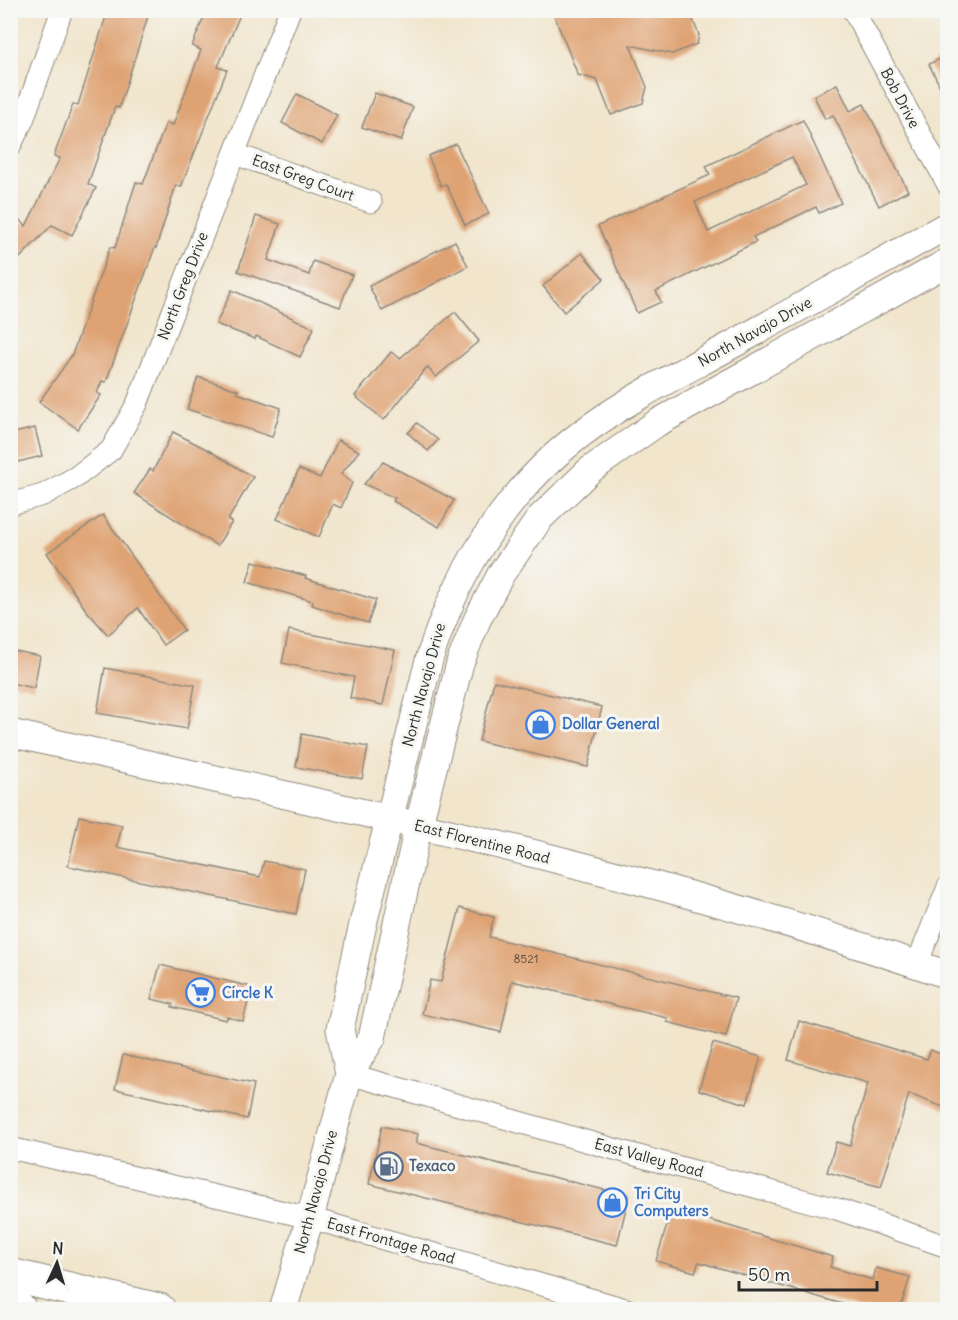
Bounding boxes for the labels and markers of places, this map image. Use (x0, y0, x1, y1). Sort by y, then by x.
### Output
shop icon: Dollar General (525, 708, 557, 740)
place label: Dollar General (562, 714, 660, 733)
supermarket icon: Circle K (185, 977, 217, 1009)
place label: Circle K (222, 983, 274, 1002)
fuel station icon: Texaco (372, 1150, 404, 1182)
place label: Texaco (409, 1156, 456, 1175)
place label: Tri City Computers (634, 1184, 709, 1221)
shop icon: Tri City Computers (597, 1187, 629, 1219)

